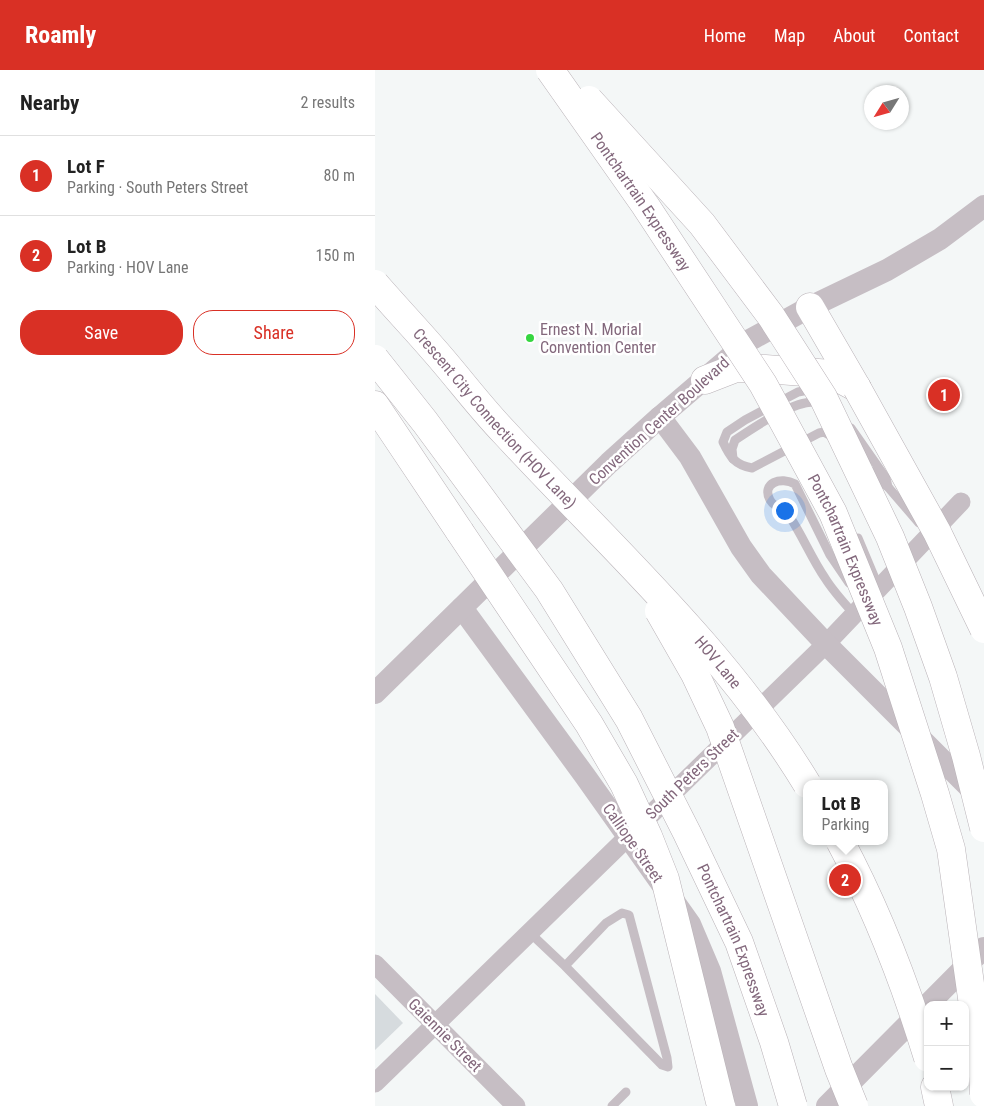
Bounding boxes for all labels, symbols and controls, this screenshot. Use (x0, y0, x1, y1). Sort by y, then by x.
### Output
text: Roamly (25, 21, 96, 49)
text: Home (704, 25, 746, 46)
text: Map (774, 25, 805, 46)
text: About (833, 25, 875, 46)
text: Contact (903, 25, 959, 46)
north arrow (864, 85, 909, 130)
text: Nearby (20, 91, 79, 115)
text: 2 results (300, 93, 355, 112)
street label: Pontchartrain Expressway (587, 128, 695, 275)
text: Lot F (67, 155, 105, 178)
text: 1 (32, 166, 40, 185)
text: 80 m (323, 166, 355, 185)
text: Parking · South Peters Street (67, 178, 248, 197)
text: Lot B (67, 235, 106, 258)
text: 2 (32, 246, 40, 265)
text: 150 m (316, 246, 355, 265)
text: Parking · HOV Lane (67, 258, 189, 277)
button: Save (20, 310, 183, 355)
button: Share (193, 310, 355, 355)
place label: Ernest N. Morial Convention Center (540, 320, 656, 357)
street label: Crescent City Connection (HOV Lane) (409, 324, 581, 512)
marker: Ernest N. Morial Convention Center (524, 332, 536, 344)
street label: Convention Center Boulevard (585, 353, 733, 489)
pin: 1 (928, 376, 960, 414)
street label: Pontchartrain Expressway (804, 471, 887, 629)
your location (772, 498, 798, 524)
street label: HOV Lane (691, 632, 746, 692)
street label: South Peters Street (642, 725, 743, 823)
popup (803, 780, 888, 845)
text: Lot B (822, 792, 861, 815)
street label: Calliope Street (599, 800, 667, 886)
text: Parking (822, 815, 869, 834)
street label: Pontchartrain Expressway (694, 861, 774, 1019)
pin: 2 (829, 861, 861, 899)
street label: Gaiennie Street (404, 994, 486, 1076)
map controls (924, 1001, 969, 1091)
button: + (924, 1001, 969, 1046)
button: − (924, 1046, 969, 1091)

